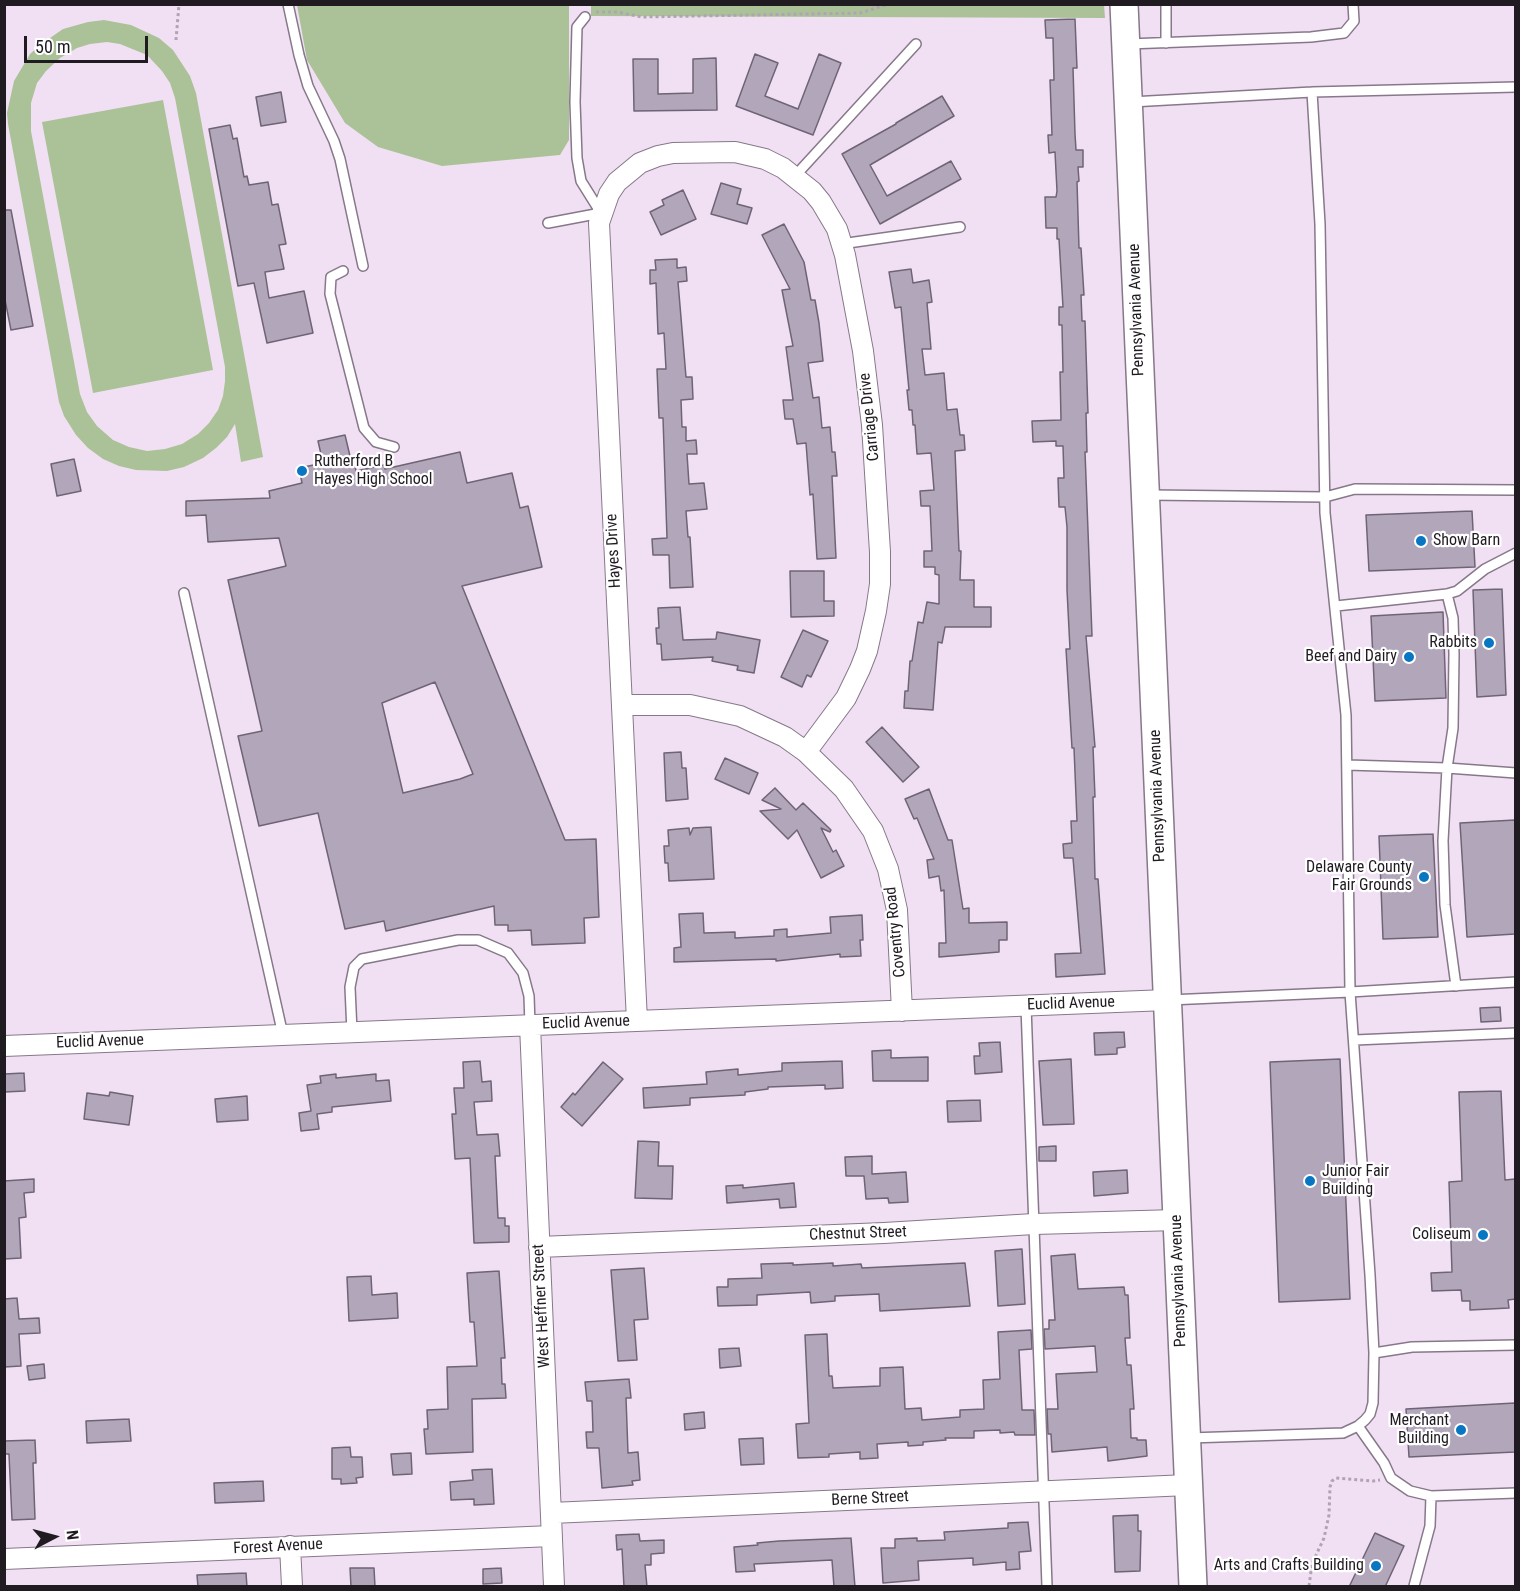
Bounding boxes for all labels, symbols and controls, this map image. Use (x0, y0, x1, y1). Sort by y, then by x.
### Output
scale bar (27, 24, 152, 62)
text: 50 m (35, 36, 70, 57)
street label: Pennsylvania Avenue (1125, 243, 1149, 377)
street label: Carriage Drive (856, 372, 884, 462)
place label: Rutherford B Hayes High School (314, 452, 433, 490)
marker: Rutherford B Hayes High School (295, 464, 309, 478)
street label: Hayes Drive (602, 513, 626, 589)
place label: Show Barn (1433, 531, 1500, 551)
marker: Show Barn (1414, 534, 1428, 548)
place label: Rabbits (1429, 633, 1477, 653)
marker: Rabbits (1482, 636, 1496, 650)
place label: Beef and Dairy (1305, 647, 1397, 667)
marker: Beef and Dairy (1402, 650, 1416, 664)
street label: Pennsylvania Avenue (1146, 729, 1170, 863)
place label: Delaware County Fair Grounds (1306, 858, 1412, 896)
marker: Delaware County Fair Grounds (1417, 870, 1431, 884)
street label: Coventry Road (882, 886, 910, 978)
street label: Euclid Avenue (1027, 993, 1115, 1015)
street label: Euclid Avenue (542, 1012, 630, 1034)
street label: Euclid Avenue (56, 1031, 144, 1053)
place label: Junior Fair Building (1322, 1162, 1389, 1200)
marker: Junior Fair Building (1303, 1174, 1317, 1188)
street label: Pennsylvania Avenue (1167, 1214, 1191, 1348)
street label: Chestnut Street (809, 1223, 907, 1245)
place label: Coliseum (1412, 1225, 1471, 1245)
marker: Coliseum (1476, 1228, 1490, 1242)
street label: West Heffner Street (529, 1244, 555, 1368)
place label: Merchant Building (1389, 1411, 1449, 1449)
marker: Merchant Building (1454, 1423, 1468, 1437)
street label: Berne Street (831, 1487, 909, 1511)
north arrow (24, 1507, 84, 1567)
text: N (62, 1529, 82, 1541)
street label: Forest Avenue (233, 1535, 323, 1559)
place label: Arts and Crafts Building (1214, 1556, 1364, 1576)
marker: Arts and Crafts Building (1369, 1559, 1383, 1573)

